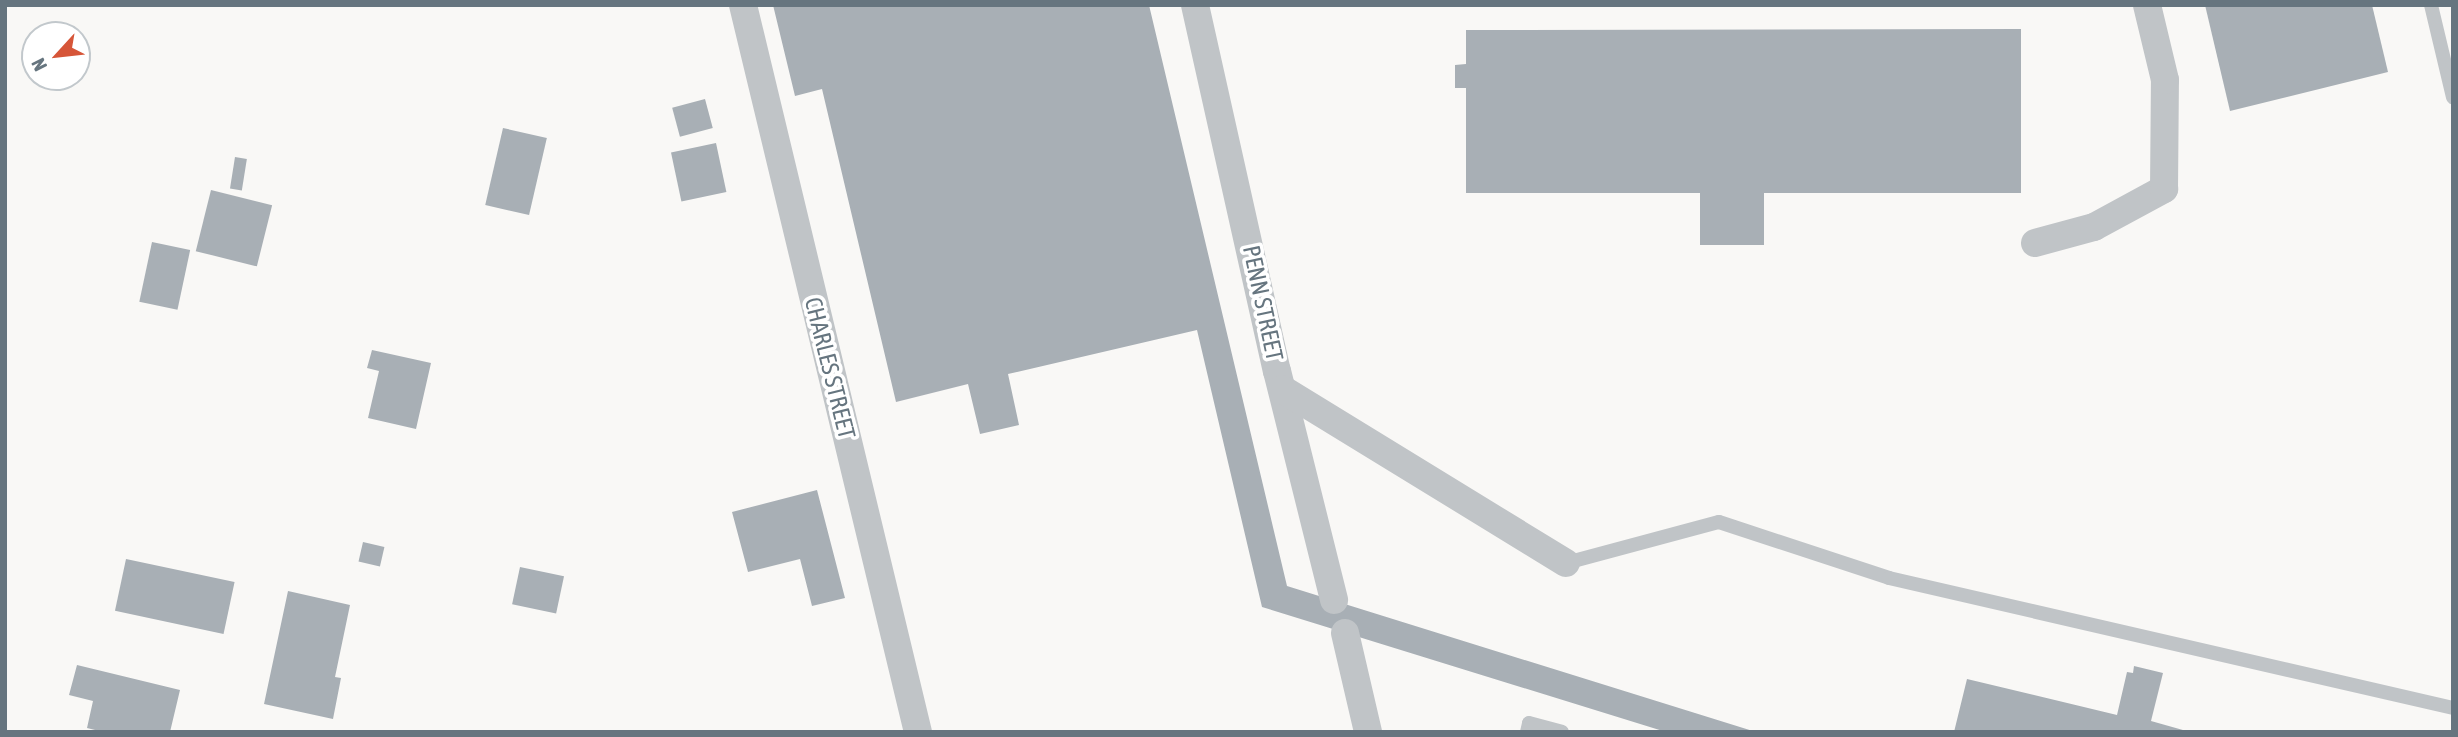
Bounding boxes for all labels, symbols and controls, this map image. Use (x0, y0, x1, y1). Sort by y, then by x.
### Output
north arrow (21, 21, 91, 91)
text: N (27, 55, 51, 75)
street label: PENN STREET (1237, 243, 1289, 363)
street label: CHARLES STREET (798, 294, 862, 442)

